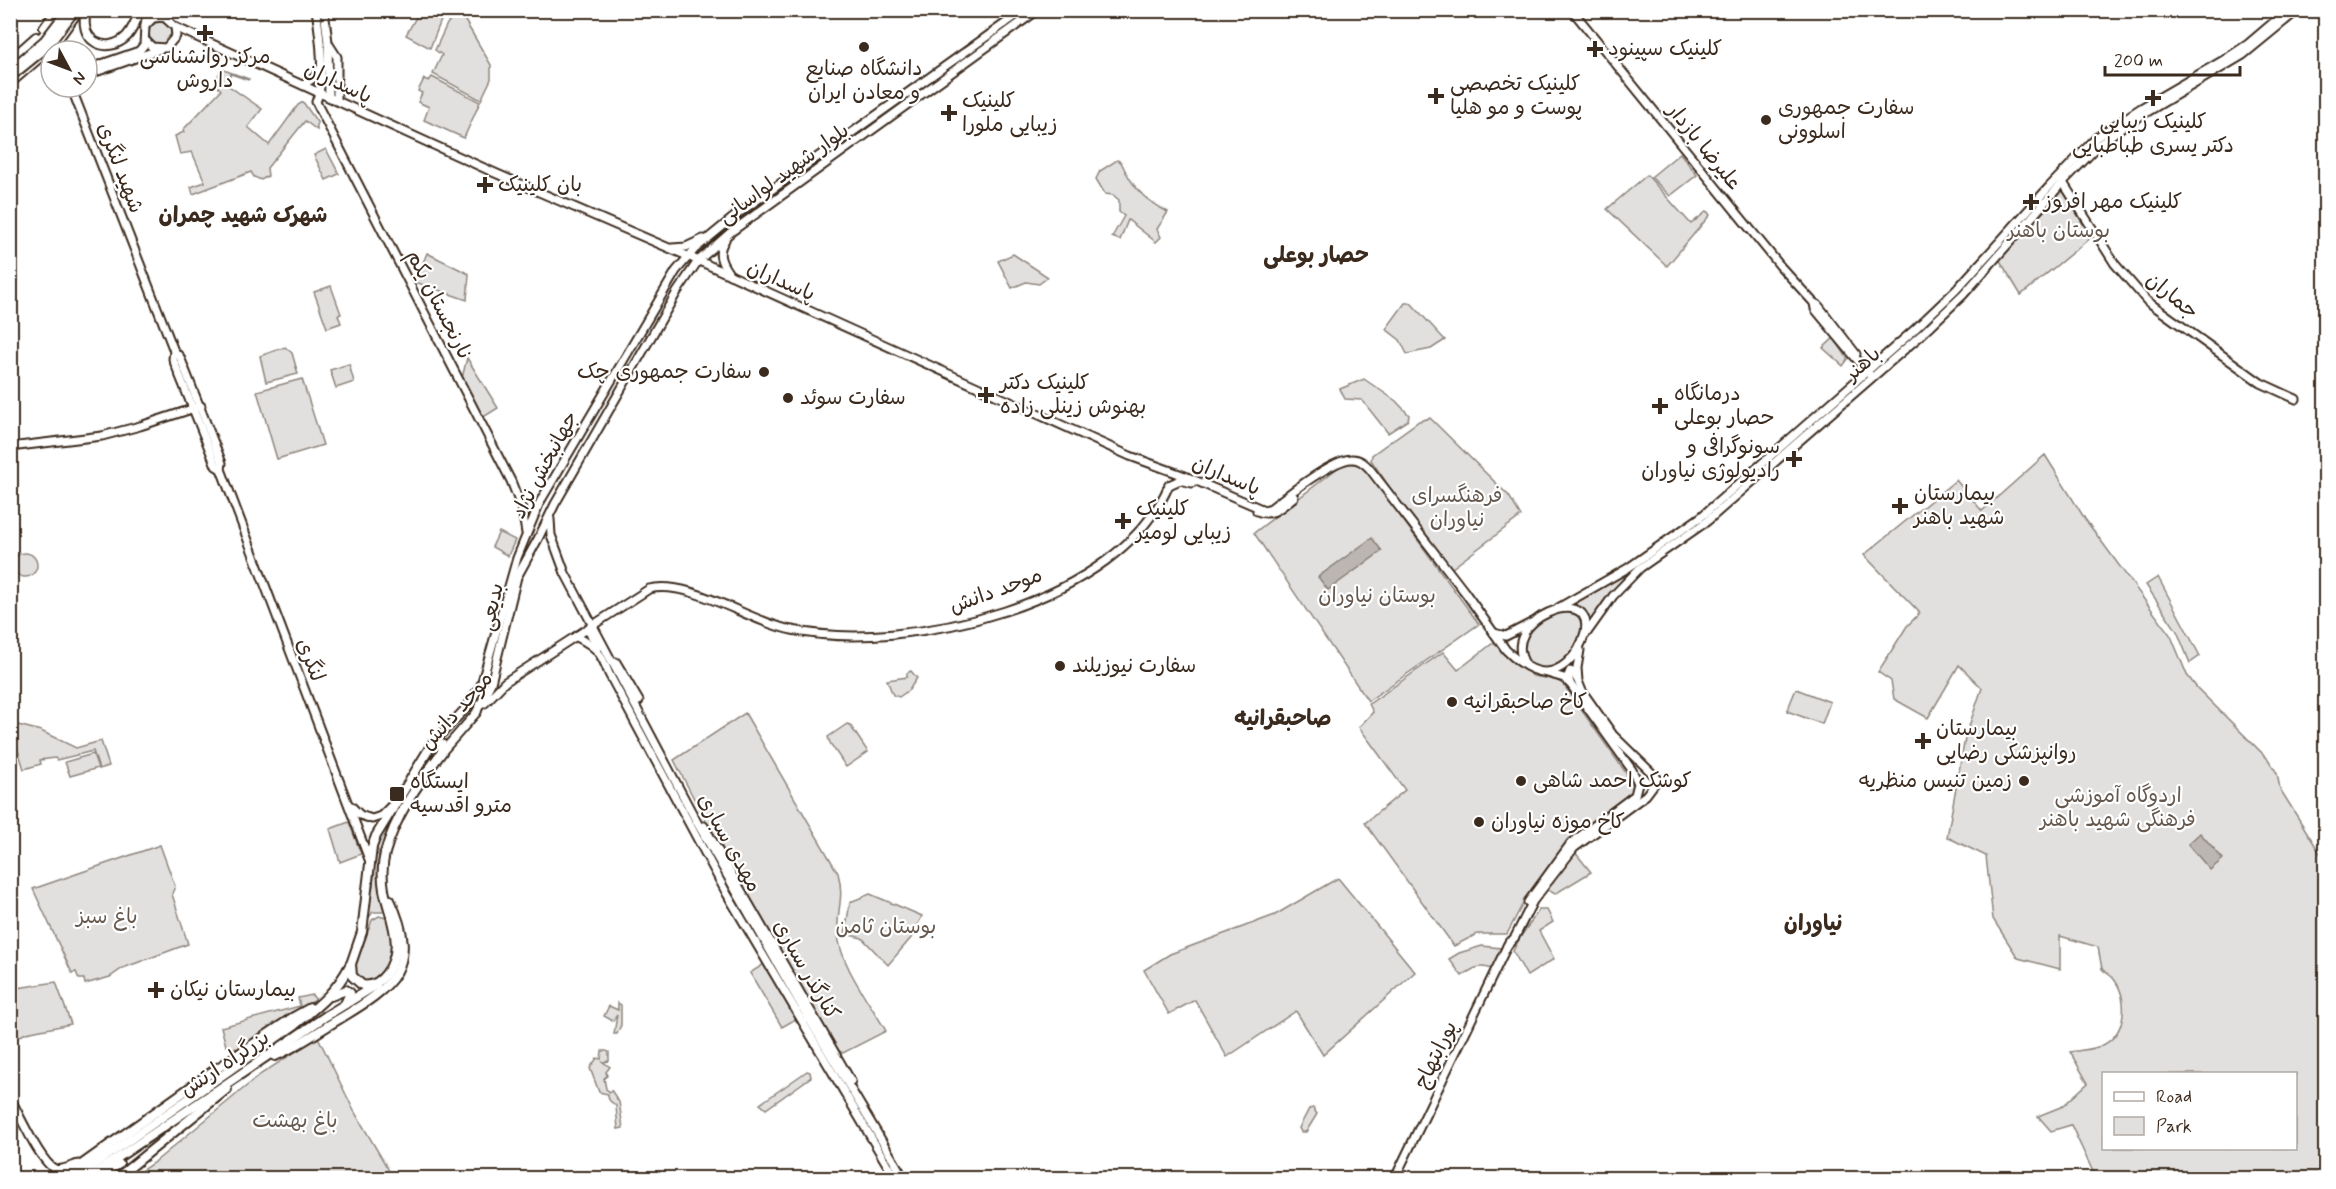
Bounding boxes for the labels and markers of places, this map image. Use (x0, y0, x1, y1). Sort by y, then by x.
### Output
marker: مرکز روانشناسی داروش (196, 24, 214, 42)
place label: کلینیک سپینود (1608, 35, 1722, 63)
marker: دانشگاه صنایع و معادن ایران (857, 40, 871, 54)
marker: کلینیک سپینود (1586, 40, 1604, 58)
place label: مرکز روانشناسی داروش (140, 43, 271, 95)
place label: دانشگاه صنایع و معادن ایران (805, 55, 923, 107)
place label: کلینیک تخصصی پوست و مو هلیا (1450, 70, 1582, 122)
place label: کلینیک زیبایی ملورا (962, 87, 1058, 139)
marker: کلینیک تخصصی پوست و مو هلیا (1427, 87, 1445, 105)
marker: کلینیک زیبایی دکتر یسری طباطبایی (2144, 89, 2162, 107)
place label: سفارت جمهوری اسلوونی (1778, 94, 1915, 146)
marker: کلینیک زیبایی ملورا (940, 104, 958, 122)
place label: کلینیک زیبایی دکتر یسری طباطبایی (2072, 108, 2234, 160)
marker: سفارت جمهوری اسلوونی (1759, 113, 1773, 127)
place label: بان کلینیک (498, 171, 582, 199)
marker: بان کلینیک (476, 176, 494, 194)
place label: کلینیک مهر افروز (2042, 188, 2182, 216)
marker: کلینیک مهر افروز (2022, 193, 2040, 211)
place label: سفارت جمهوری چک (577, 358, 752, 386)
marker: سفارت جمهوری چک (757, 365, 771, 379)
place label: کلینیک دکتر بهنوش زینلی زاده (998, 369, 1146, 421)
place label: درمانگاه حصار بوعلی (1674, 380, 1774, 432)
place label: سفارت سوئد (800, 384, 906, 412)
marker: کلینیک دکتر بهنوش زینلی زاده (977, 386, 995, 404)
marker: سفارت سوئد (781, 391, 795, 405)
marker: درمانگاه حصار بوعلی (1651, 397, 1669, 415)
place label: سونوگرافی و رادیولوژی نیاوران (1641, 432, 1780, 485)
marker: سونوگرافی و رادیولوژی نیاوران (1785, 450, 1803, 468)
place label: بیمارستان شهید باهنر (1912, 480, 2004, 532)
place label: کلینیک زیبایی لومیر (1134, 495, 1231, 547)
marker: بیمارستان شهید باهنر (1891, 497, 1909, 515)
marker: کلینیک زیبایی لومیر (1114, 512, 1132, 530)
place label: سفارت نیوزیلند (1072, 652, 1196, 680)
marker: سفارت نیوزیلند (1053, 659, 1067, 673)
place label: کاخ صاحبقرانیه (1464, 688, 1587, 716)
marker: کاخ صاحبقرانیه (1445, 695, 1459, 709)
place label: بیمارستان روانپزشکی رضایی (1936, 715, 2077, 767)
marker: بیمارستان روانپزشکی رضایی (1914, 732, 1932, 750)
place label: کوشک احمد شاهی (1533, 767, 1692, 795)
place label: زمین تنیس منظریه (1859, 767, 2012, 795)
place label: ایستگاه مترو اقدسیه (410, 768, 512, 820)
marker: کوشک احمد شاهی (1514, 774, 1528, 788)
marker: زمین تنیس منظریه (2017, 774, 2031, 788)
marker: ایستگاه مترو اقدسیه (388, 785, 406, 803)
place label: کاخ موزه نیاوران (1491, 808, 1625, 836)
marker: کاخ موزه نیاوران (1472, 815, 1486, 829)
place label: بیمارستان نیکان (170, 976, 296, 1004)
marker: بیمارستان نیکان (147, 981, 165, 999)

